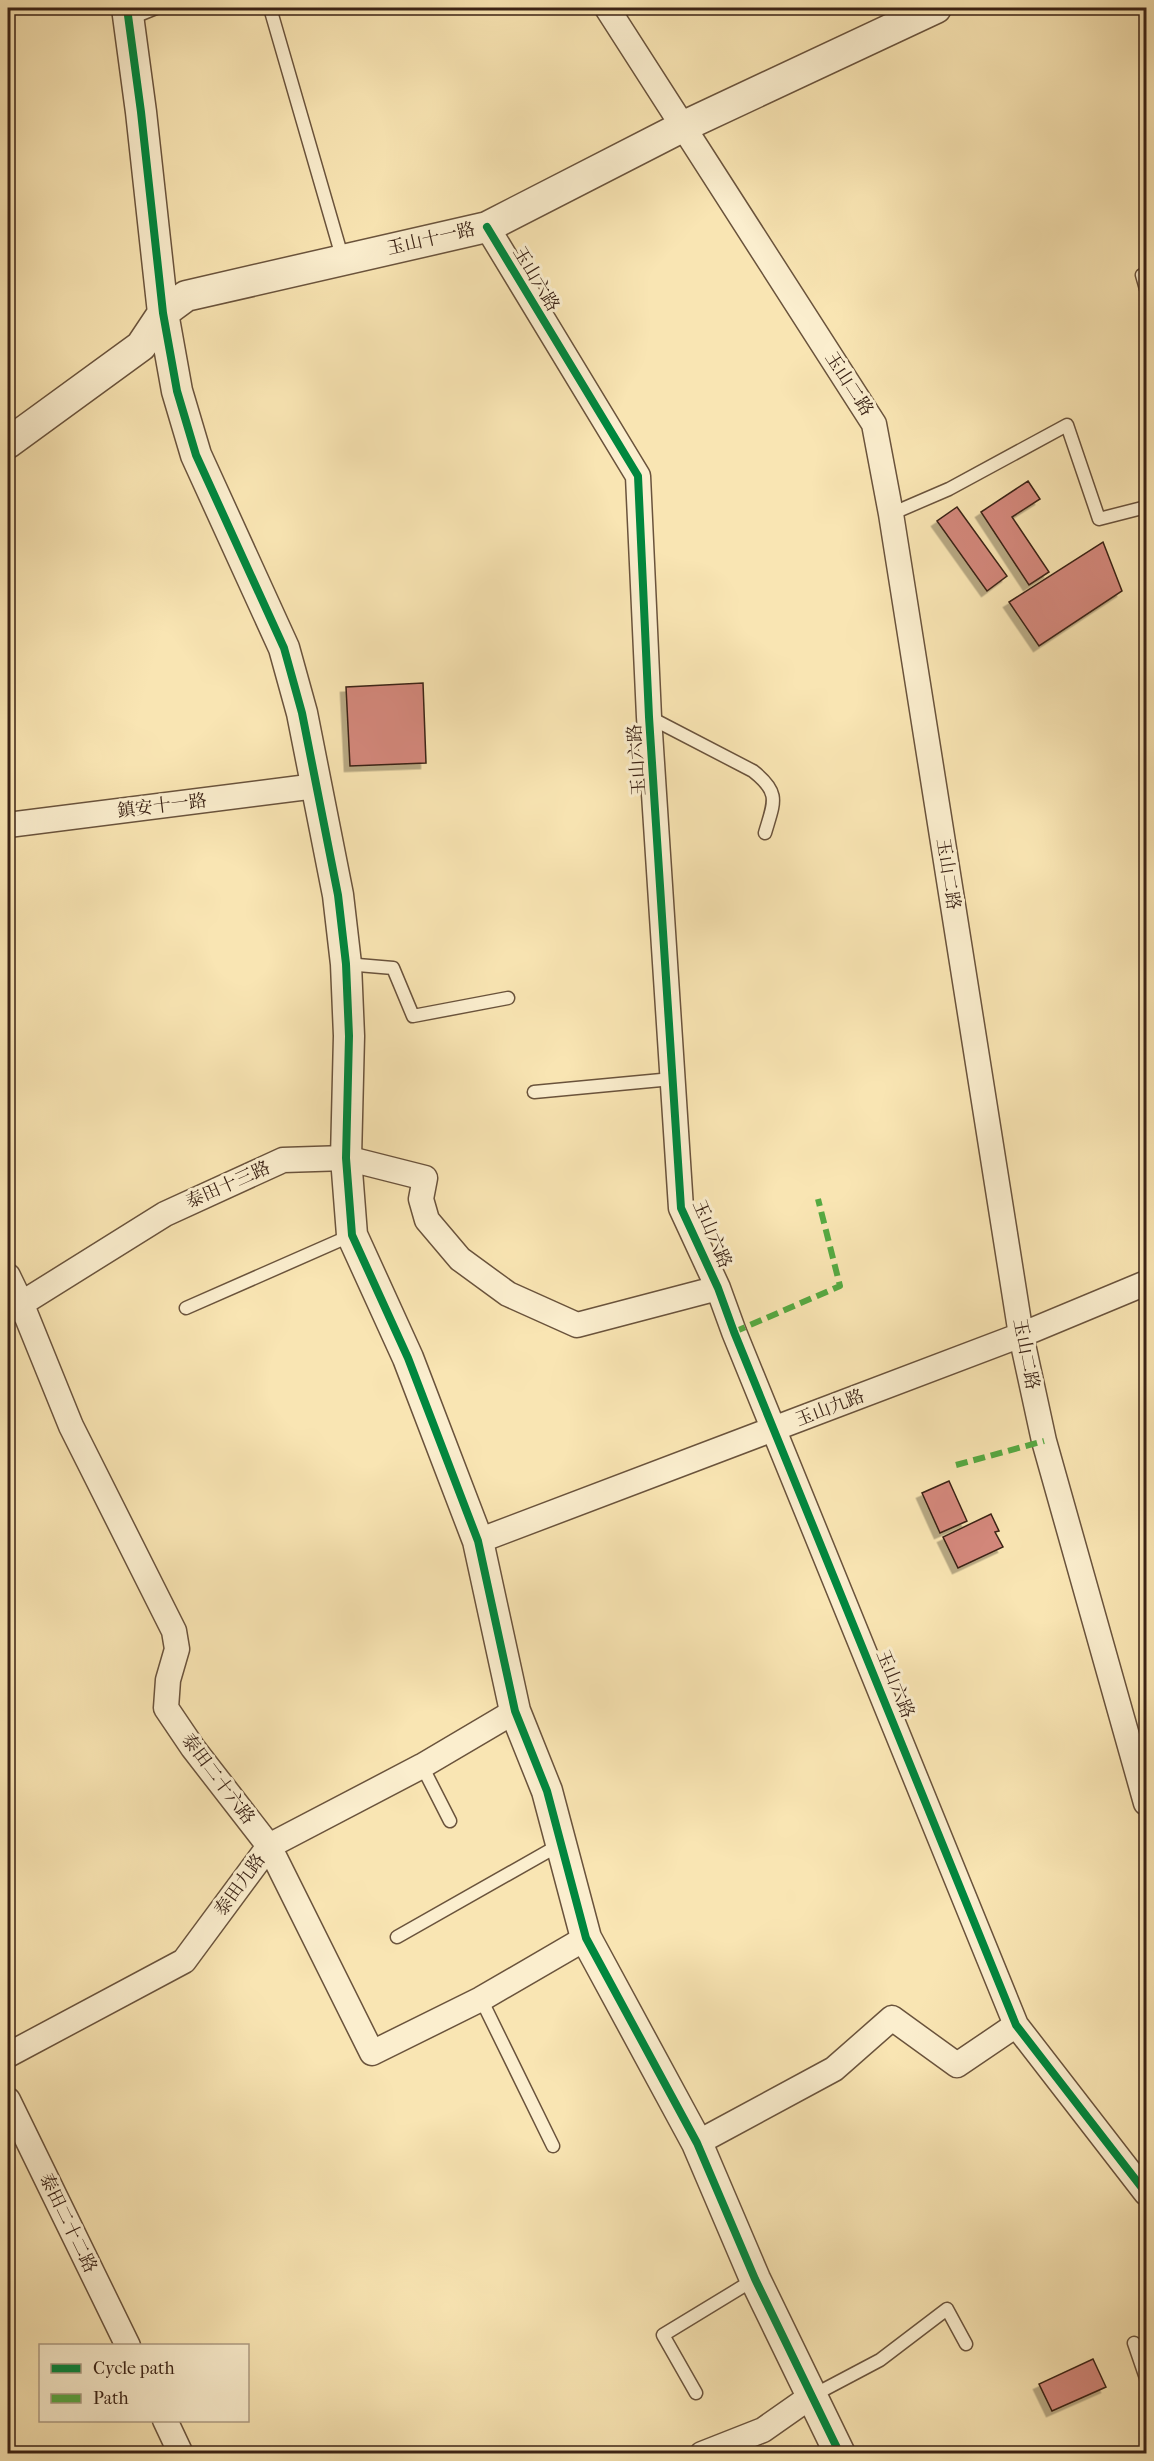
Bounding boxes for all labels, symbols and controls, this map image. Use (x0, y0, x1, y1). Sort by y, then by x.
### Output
street label: 玉山十一路 (385, 219, 477, 259)
street label: 玉山六路 (508, 243, 564, 315)
street label: 玉山二路 (821, 348, 877, 420)
street label: 玉山六路 (624, 723, 650, 797)
street label: 鎮安十一路 (116, 790, 208, 822)
street label: 玉山二路 (932, 837, 964, 911)
street label: 泰田十三路 (183, 1157, 273, 1213)
street label: 玉山六路 (688, 1197, 736, 1271)
street label: 玉山二路 (1009, 1317, 1043, 1391)
street label: 玉山九路 (793, 1385, 867, 1431)
street label: 玉山六路 (872, 1647, 918, 1721)
street label: 泰田二十六路 (177, 1730, 259, 1828)
street label: 泰田九路 (210, 1850, 270, 1920)
street label: 泰田二十二路 (35, 2170, 101, 2276)
legend (39, 2344, 249, 2422)
text: Cycle path (93, 2358, 174, 2379)
text: Path (93, 2388, 129, 2409)

